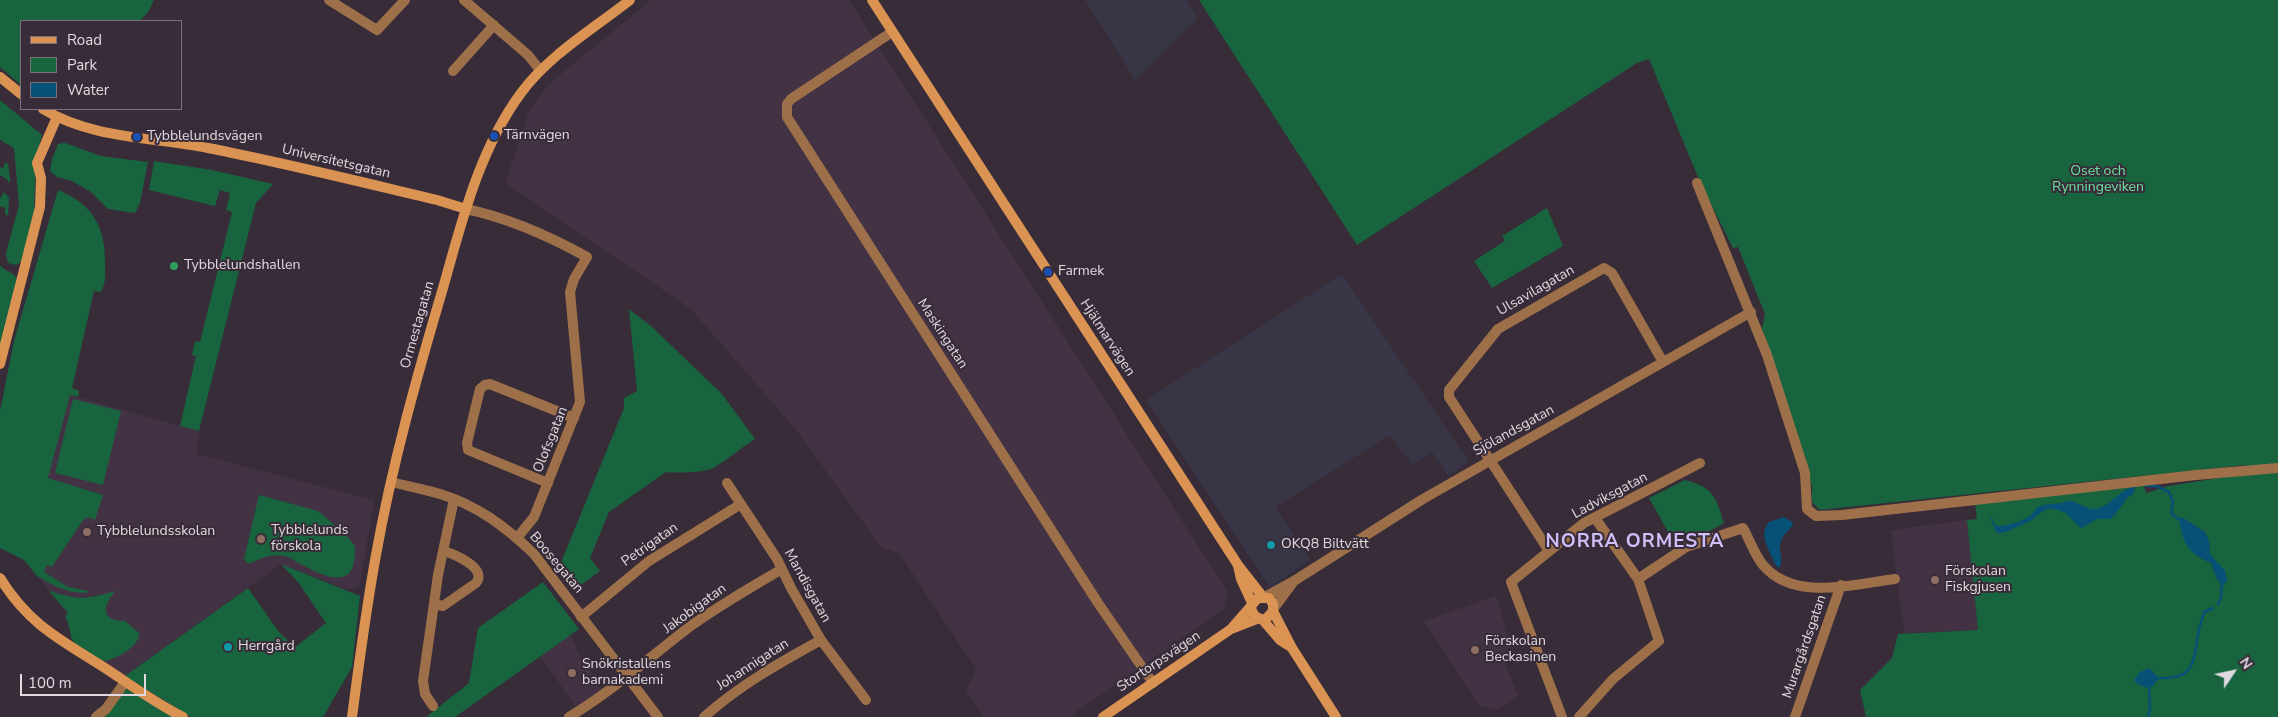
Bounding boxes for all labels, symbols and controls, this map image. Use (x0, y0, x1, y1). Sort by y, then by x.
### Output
legend (20, 20, 182, 110)
text: Road (67, 30, 102, 50)
text: Park (67, 55, 97, 75)
text: Water (67, 80, 109, 100)
place label: Tärnvägen (504, 128, 570, 144)
place label: Tybblelundsvägen (147, 129, 262, 145)
marker: Tärnvägen (488, 130, 500, 142)
marker: Tybblelundsvägen (131, 131, 143, 143)
street label: Universitetsgatan (280, 141, 392, 183)
park label: Oset och Rynningeviken (2052, 164, 2144, 196)
place label: Tybblelundshallen (184, 258, 300, 274)
marker: Tybblelundshallen (168, 260, 180, 272)
street label: Ulsavilagatan (1494, 262, 1578, 320)
place label: Farmek (1058, 264, 1104, 280)
marker: Farmek (1042, 266, 1054, 278)
street label: Ormestagatan (398, 279, 438, 371)
street label: Maskingatan (913, 296, 971, 372)
street label: Hjälmarvägen (1076, 296, 1138, 380)
street label: Sjölandsgatan (1471, 402, 1557, 460)
street label: Olofsgatan (530, 405, 572, 475)
street label: Ladviksgatan (1569, 469, 1651, 523)
street label: Petrigatan (619, 519, 681, 571)
place label: Tybblelunds förskola (271, 523, 348, 556)
place label: Tybblelundsskolan (97, 524, 215, 540)
marker: Tybblelundsskolan (81, 526, 93, 538)
street label: Boosegatan (525, 529, 587, 597)
district label: NORRA ORMESTA (1544, 531, 1726, 553)
marker: Tybblelunds förskola (255, 533, 267, 545)
place label: OKQ8 Biltvätt (1281, 537, 1369, 553)
marker: OKQ8 Biltvätt (1265, 539, 1277, 551)
street label: Mandisgatan (780, 546, 834, 626)
place label: Förskolan Fiskgjusen (1945, 564, 2011, 596)
marker: Förskolan Fiskgjusen (1929, 574, 1941, 586)
street label: Jakobigatan (660, 580, 730, 638)
street label: Murargårdsgatan (1779, 593, 1831, 701)
street label: Stortorpsvägen (1114, 628, 1204, 696)
place label: Förskolan Beckasinen (1485, 634, 1556, 666)
street label: Johannigatan (714, 635, 792, 695)
place label: Herrgård (238, 639, 295, 655)
marker: Herrgård (222, 641, 234, 653)
marker: Förskolan Beckasinen (1469, 644, 1481, 656)
north arrow (2208, 647, 2258, 697)
text: N (2235, 654, 2257, 673)
place label: Snökristallens barnakademi (582, 657, 671, 690)
scale bar (22, 664, 149, 696)
marker: Snökristallens barnakademi (566, 667, 578, 679)
text: 100 m (28, 673, 72, 693)

